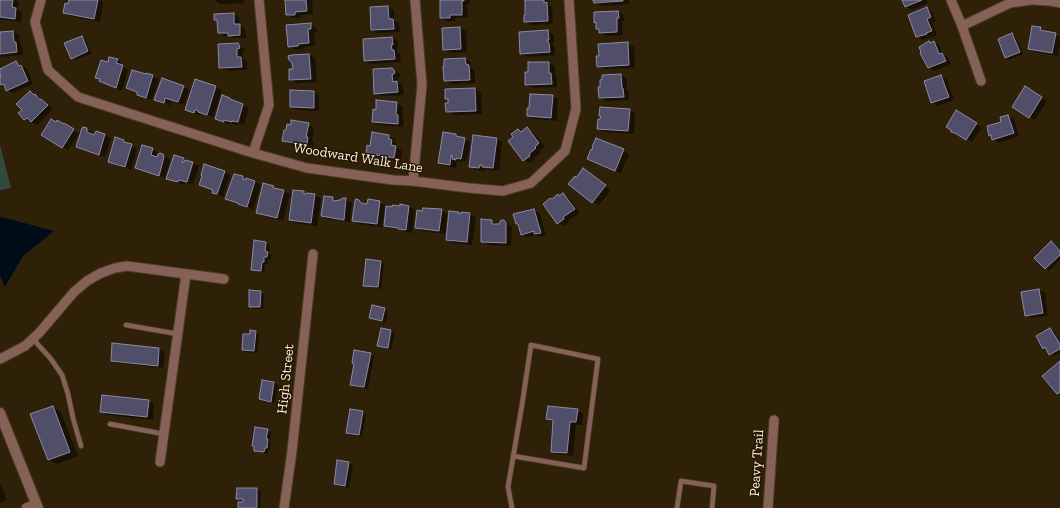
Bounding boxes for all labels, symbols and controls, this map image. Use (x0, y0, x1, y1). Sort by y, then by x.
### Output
street label: Woodward Walk Lane (292, 139, 424, 177)
street label: High Street (274, 343, 298, 415)
street label: Peavy Trail (746, 429, 768, 497)

